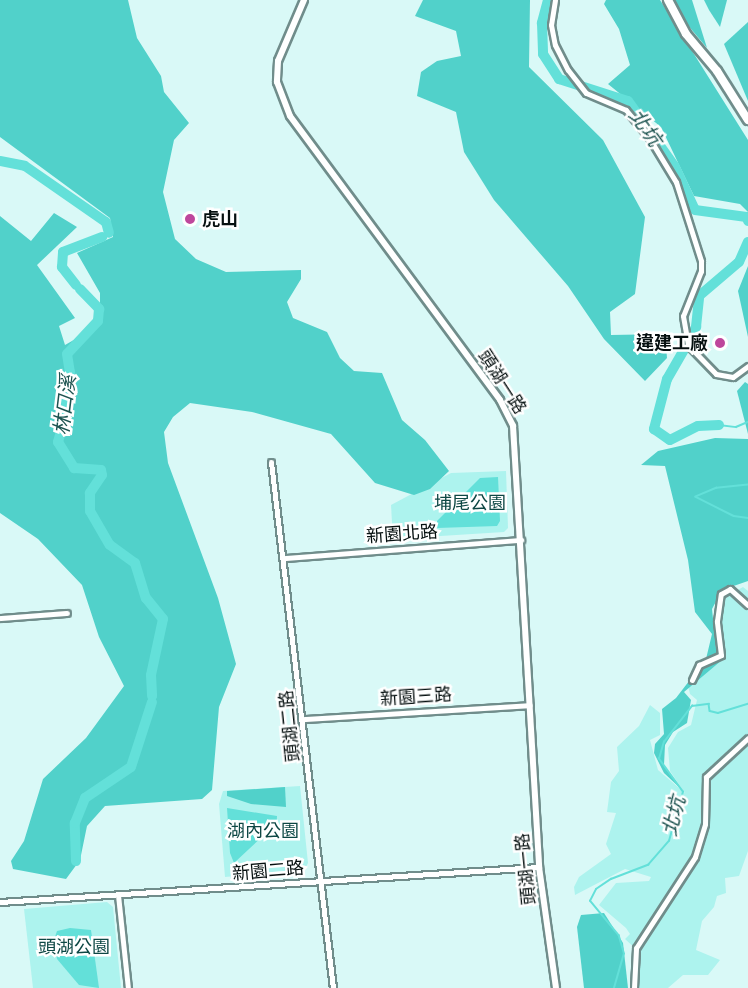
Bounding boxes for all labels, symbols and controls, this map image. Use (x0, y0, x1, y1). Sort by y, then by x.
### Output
water label: 北坑 (625, 104, 667, 150)
place label: 虎山 (202, 208, 238, 230)
marker: 虎山 (183, 212, 197, 226)
place label: 違建工廠 (636, 332, 708, 354)
marker: 違建工廠 (713, 336, 727, 350)
street label: 頭湖一路 (473, 346, 531, 418)
water label: 林口溪 (48, 374, 80, 436)
park label: 埔尾公園 (434, 492, 506, 514)
street label: 新園北路 (365, 521, 439, 547)
street label: 新園三路 (379, 684, 453, 710)
street label: 頭湖二路 (275, 689, 305, 763)
water label: 北坑 (657, 794, 689, 838)
park label: 湖內公園 (227, 820, 299, 842)
street label: 頭湖一路 (511, 832, 541, 906)
street label: 新園二路 (231, 857, 305, 885)
park label: 頭湖公園 (38, 936, 110, 958)

